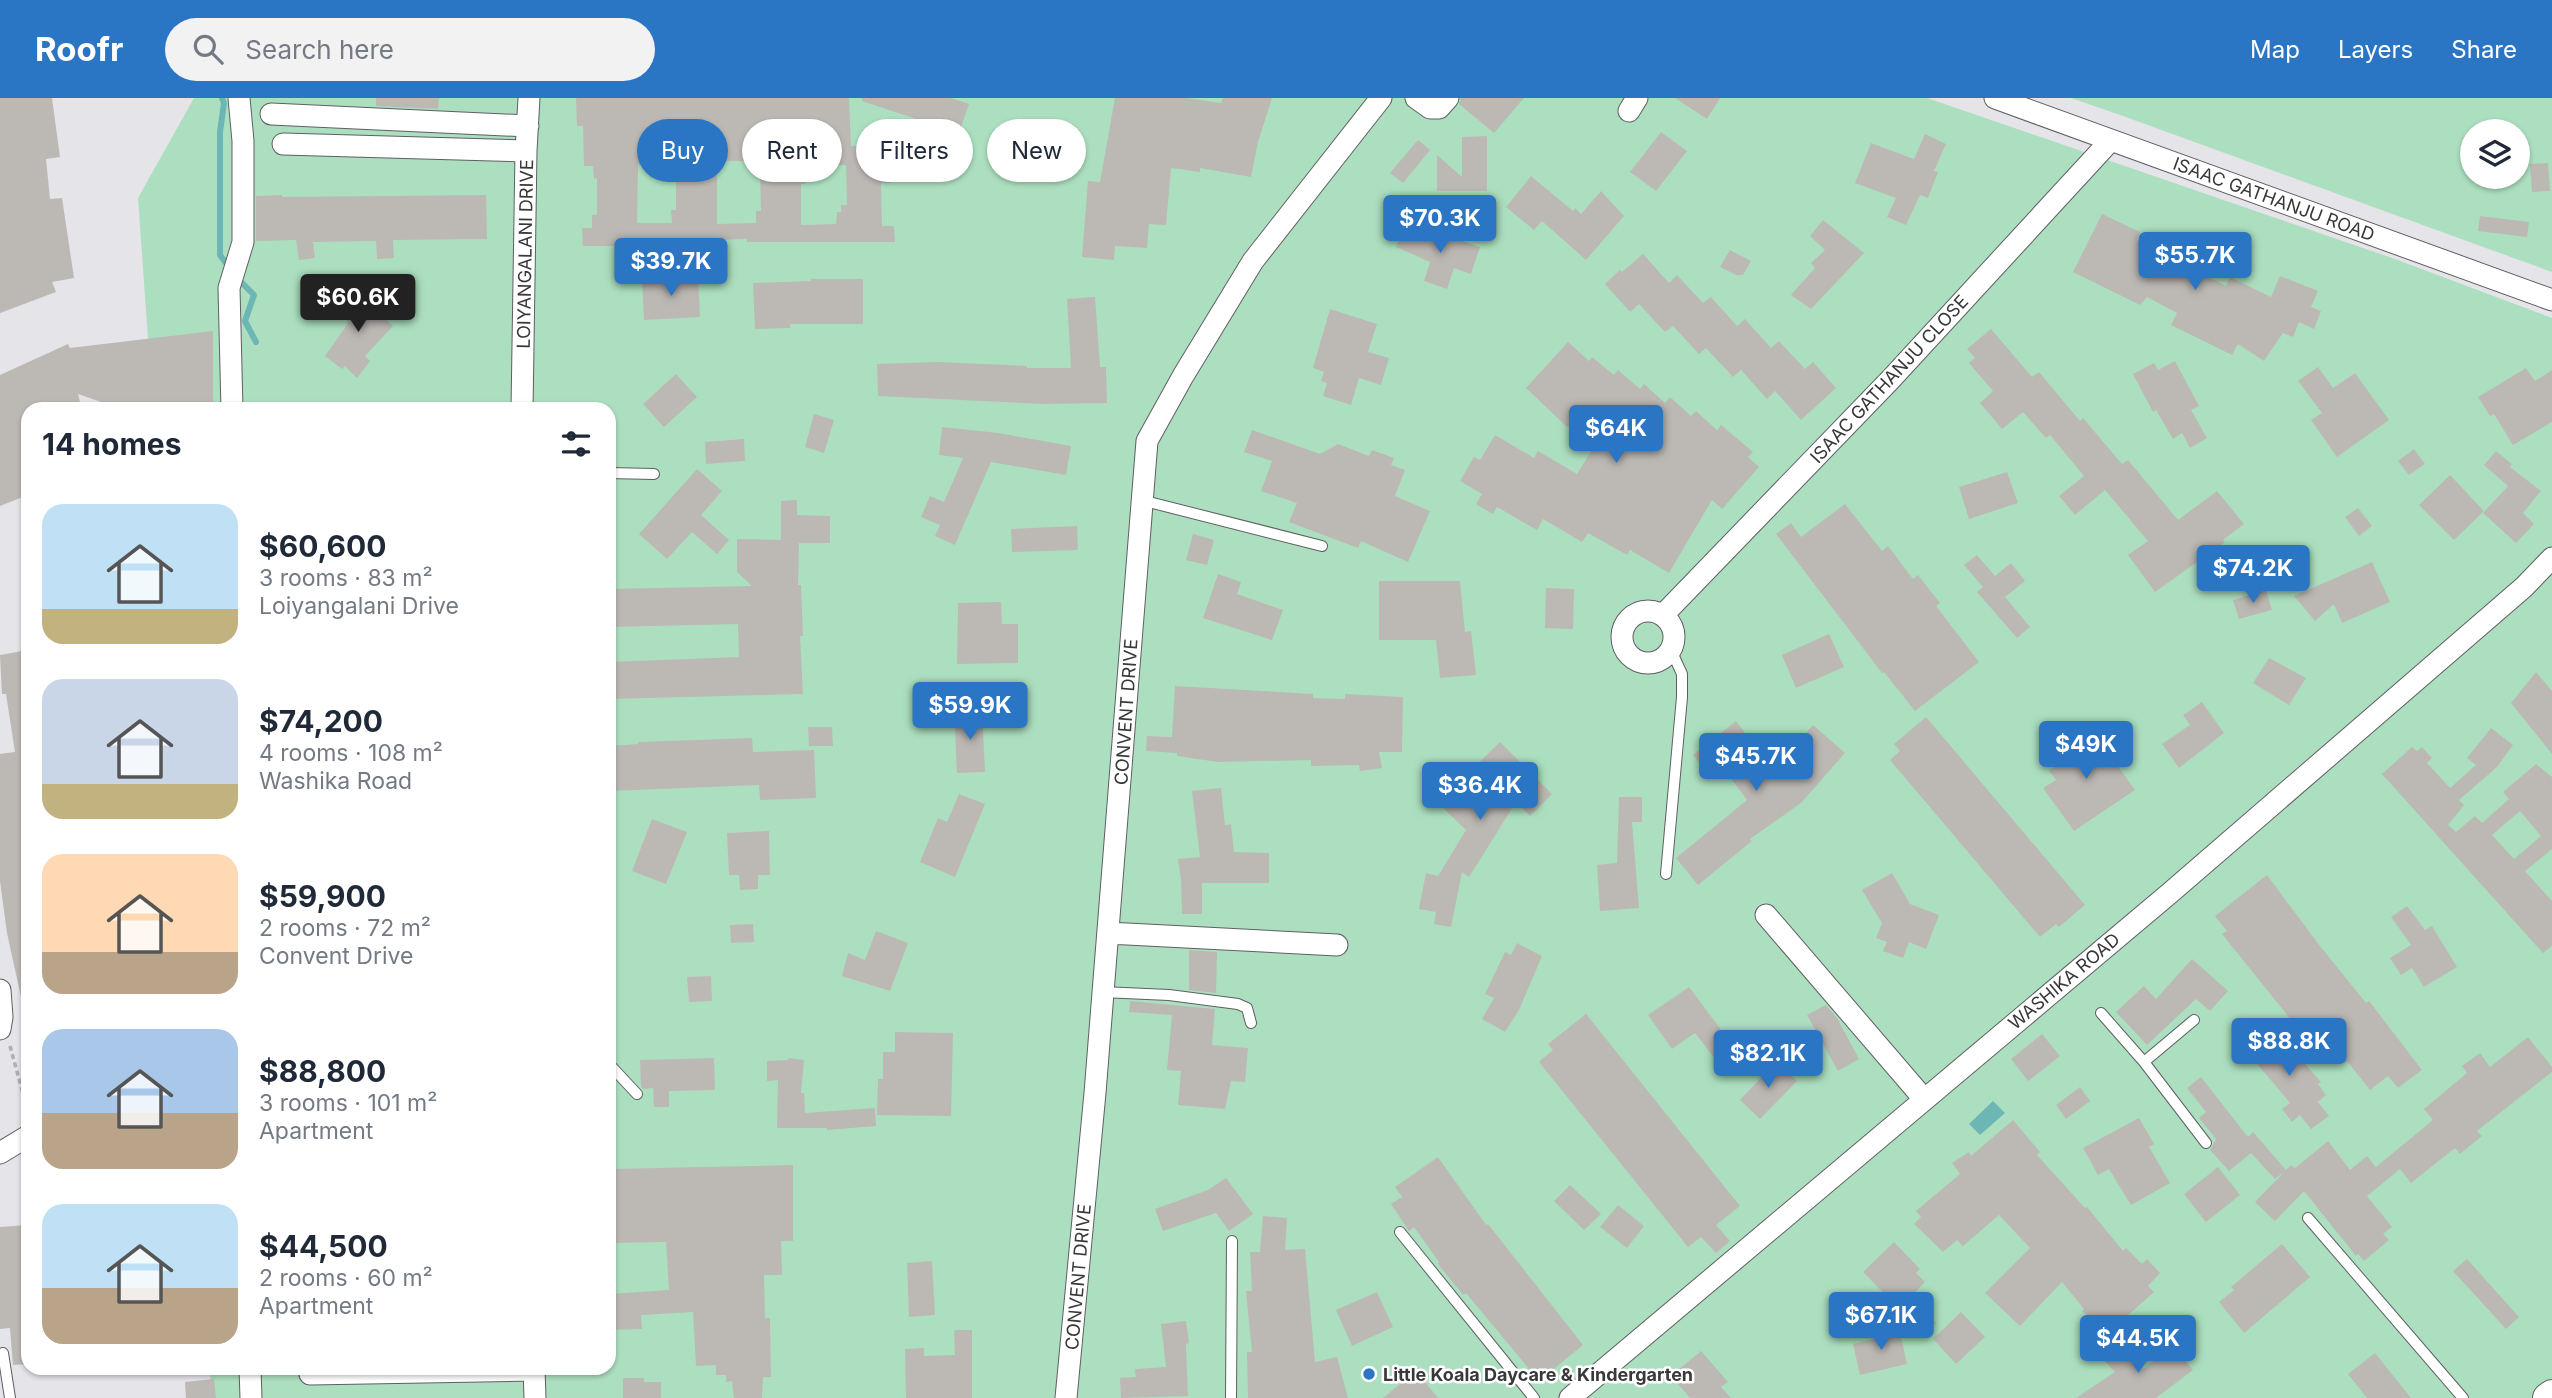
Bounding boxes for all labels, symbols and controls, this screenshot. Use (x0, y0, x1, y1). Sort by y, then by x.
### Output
search box (165, 18, 655, 81)
text: Roofr (35, 29, 123, 69)
icon: search (189, 30, 227, 68)
text: Search here (245, 34, 394, 65)
text: Map (2250, 35, 2300, 64)
text: Layers (2338, 35, 2413, 64)
text: Share (2451, 35, 2517, 64)
chip: Buy (637, 119, 728, 182)
chip: Rent (742, 119, 842, 182)
chip: Filters (856, 119, 973, 182)
chip: New (987, 119, 1086, 182)
map controls (2460, 119, 2530, 189)
button: layers (2460, 119, 2530, 189)
street label: ISAAC GATHANJU ROAD (2170, 153, 2378, 245)
street label: LOIYANGALANI DRIVE (513, 159, 537, 349)
pin: $70.3K (1383, 195, 1497, 255)
text: $70.3K (1399, 204, 1481, 232)
pin: $55.7K (2138, 232, 2252, 292)
pin: $39.7K (614, 238, 728, 298)
text: $55.7K (2155, 241, 2235, 269)
text: $39.7K (630, 247, 712, 275)
pin: $60.6K (301, 274, 415, 334)
text: $60.6K (316, 283, 400, 311)
street label: ISAAC GATHANJU CLOSE (1806, 291, 1972, 467)
pin: $64K (1575, 406, 1657, 465)
text: $64K (1585, 414, 1647, 442)
icon: filters (557, 425, 595, 463)
text: 14 homes (42, 426, 181, 462)
text: $60,600 (259, 528, 387, 564)
icon: home (98, 532, 182, 616)
pin: $74.2K (2196, 546, 2310, 605)
text: $74.2K (2213, 554, 2293, 582)
text: 3 rooms · 83 m² (259, 564, 433, 592)
text: Loiyangalani Drive (259, 592, 459, 620)
street label: CONVENT DRIVE (1110, 638, 1142, 786)
pin: $59.9K (913, 682, 1027, 742)
text: $59.9K (929, 691, 1011, 719)
text: $74,200 (259, 703, 383, 739)
icon: home (98, 707, 182, 791)
pin: $49K (2045, 722, 2127, 781)
text: $49K (2055, 730, 2117, 758)
pin: $45.7K (1699, 734, 1813, 793)
text: 4 rooms · 108 m² (259, 739, 443, 767)
text: $45.7K (1715, 742, 1797, 770)
pin: $36.4K (1423, 762, 1537, 822)
text: Washika Road (259, 767, 412, 795)
text: $36.4K (1438, 771, 1522, 799)
text: $59,900 (259, 878, 386, 914)
icon: home (98, 882, 182, 966)
text: 2 rooms · 72 m² (259, 914, 431, 942)
street label: WASHIKA ROAD (2004, 928, 2124, 1034)
text: Convent Drive (259, 942, 413, 970)
pin: $88.8K (2232, 1018, 2346, 1078)
text: $88.8K (2247, 1027, 2331, 1055)
pin: $82.1K (1711, 1030, 1825, 1090)
text: $82.1K (1730, 1039, 1806, 1067)
text: $88,800 (259, 1053, 386, 1089)
icon: home (98, 1057, 182, 1141)
text: 3 rooms · 101 m² (259, 1089, 437, 1117)
text: Apartment (259, 1117, 373, 1145)
street label: CONVENT DRIVE (1061, 1203, 1095, 1351)
text: $44,500 (259, 1228, 388, 1264)
icon: home (98, 1232, 182, 1316)
text: 2 rooms · 60 m² (259, 1264, 433, 1292)
text: Apartment (259, 1292, 373, 1320)
pin: $67.1K (1824, 1292, 1938, 1352)
text: $67.1K (1845, 1301, 1917, 1329)
pin: $44.5K (2081, 1316, 2195, 1375)
text: $44.5K (2096, 1324, 2180, 1352)
place label: Little Koala Daycare & Kindergarten (1383, 1364, 1693, 1385)
marker: Little Koala Daycare & Kindergarten (1361, 1366, 1377, 1382)

